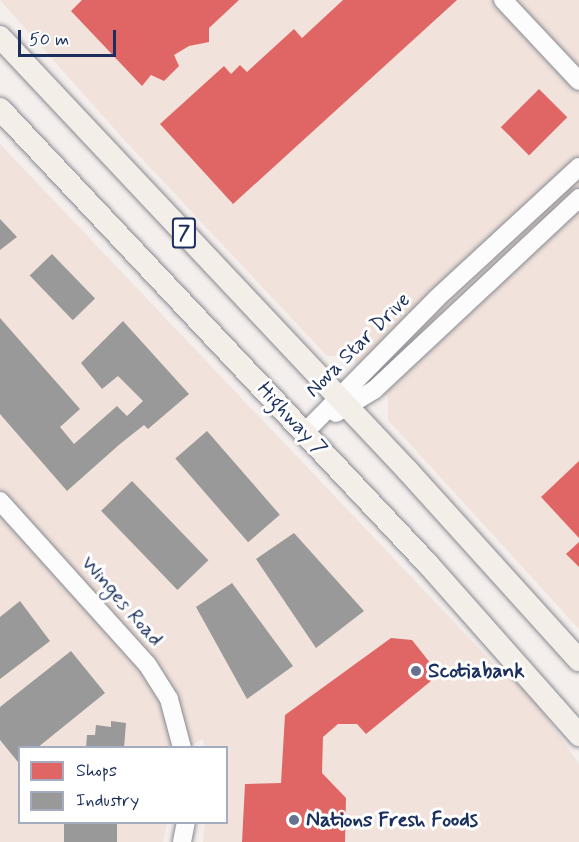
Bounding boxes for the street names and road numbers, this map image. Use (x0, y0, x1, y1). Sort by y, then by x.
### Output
road number: 7 (170, 216, 198, 250)
street label: Nova Star Drive (300, 287, 416, 403)
street label: Highway 7 (252, 377, 332, 461)
street label: Winges Road (76, 550, 168, 652)

